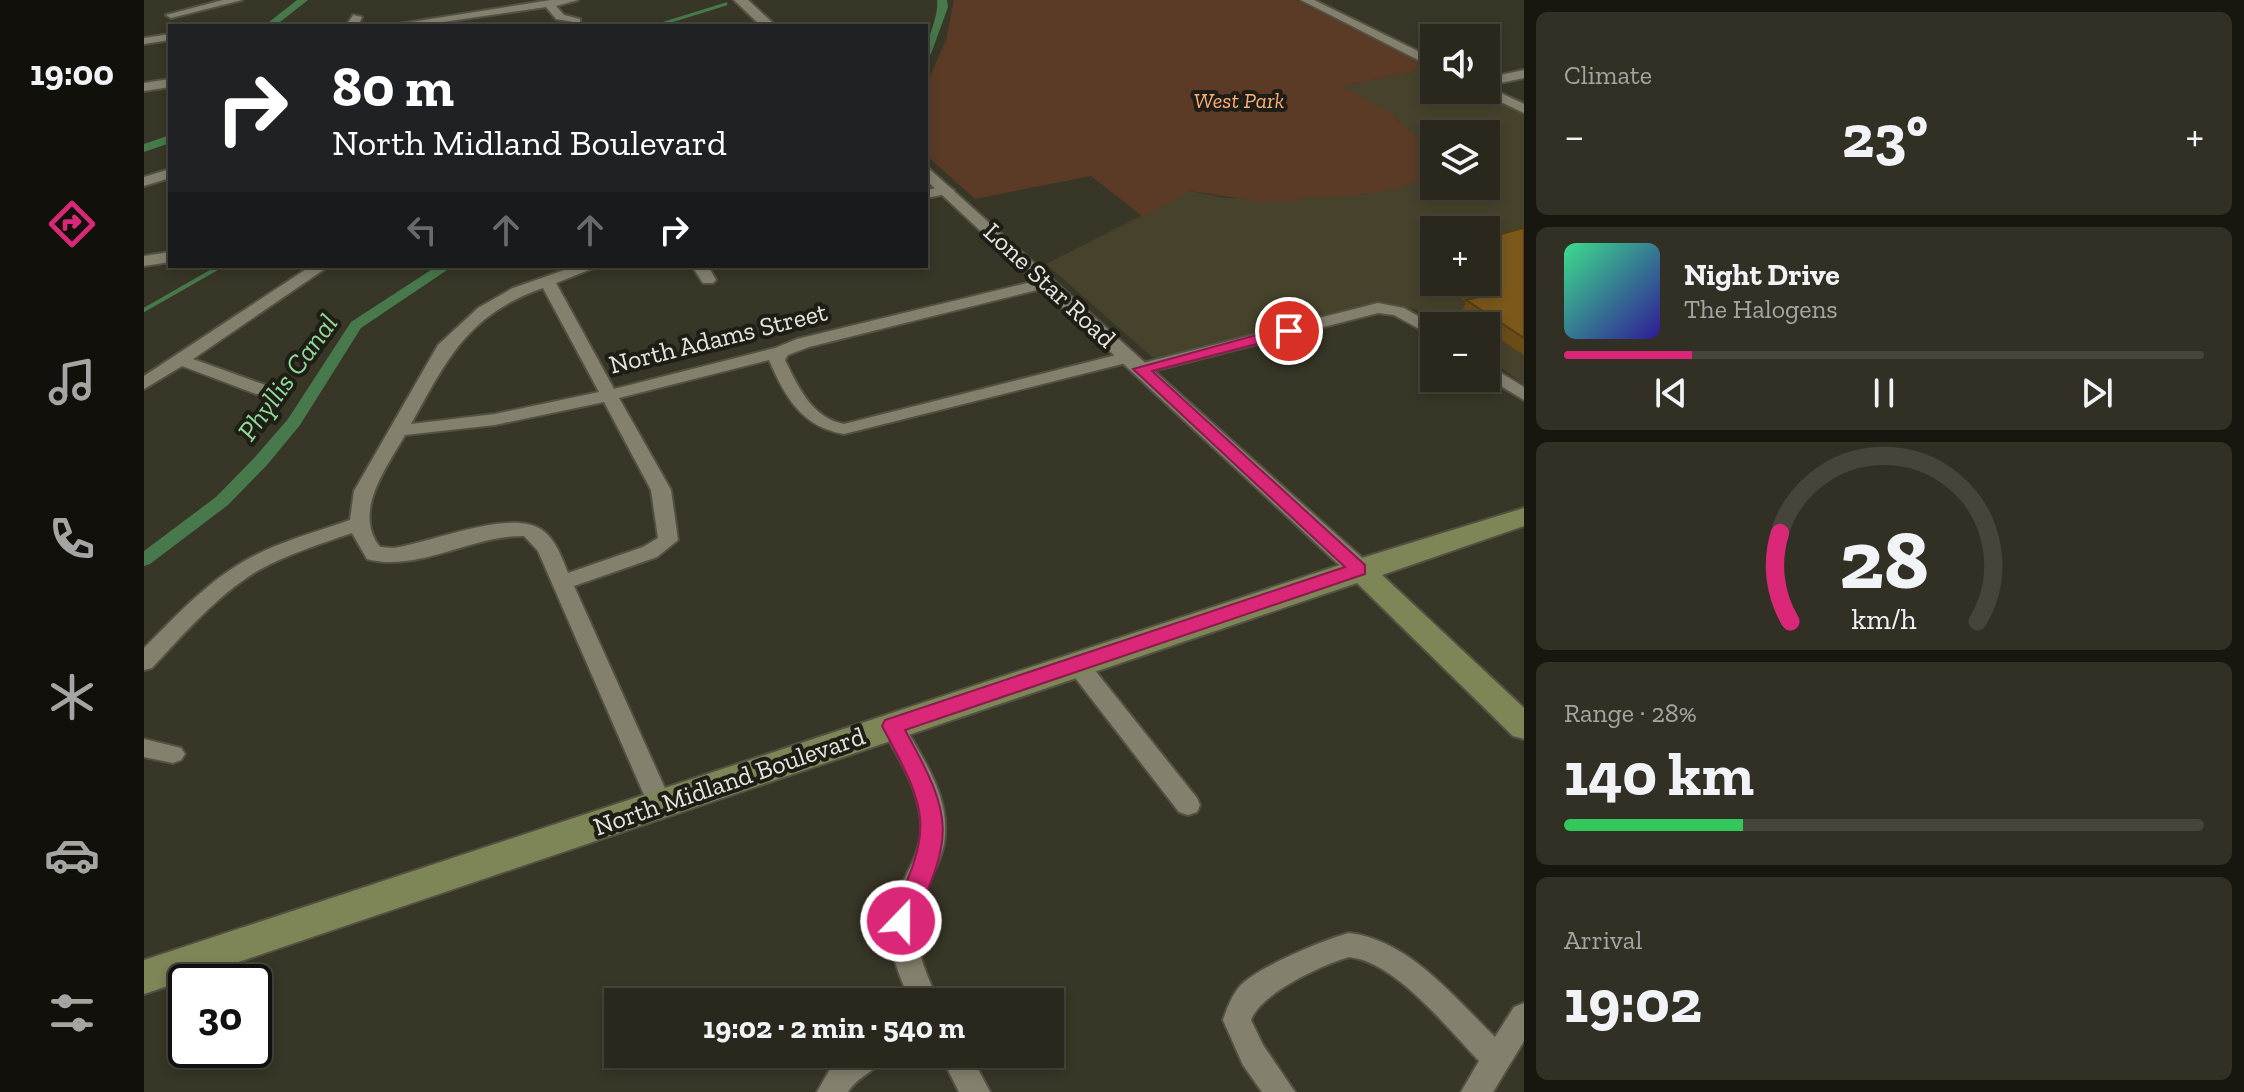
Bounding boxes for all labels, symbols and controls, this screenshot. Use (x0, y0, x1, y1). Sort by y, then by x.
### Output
map controls (1420, 24, 1500, 392)
button: sound (1420, 24, 1500, 104)
text: 19:00 (30, 51, 114, 94)
text: 80 m (332, 53, 454, 120)
icon: right (200, 56, 304, 160)
text: Climate (1564, 59, 1652, 91)
park label: West Park (1194, 87, 1285, 114)
text: 23° (1842, 100, 1928, 172)
text: − (1564, 109, 1585, 162)
text: + (2185, 109, 2204, 162)
button: layers (1420, 120, 1500, 200)
text: North Midland Boulevard (332, 121, 727, 164)
icon: directions (44, 196, 100, 252)
icon: left (400, 208, 444, 252)
icon: ahead (484, 208, 528, 252)
icon: ahead (568, 208, 612, 252)
icon: right (652, 208, 696, 252)
street label: Lone Star Road (977, 216, 1123, 354)
button: + (1420, 216, 1500, 296)
text: Night Drive (1684, 257, 1840, 293)
text: The Halogens (1684, 293, 1838, 325)
street label: North Adams Street (606, 295, 831, 381)
pin (1255, 297, 1323, 365)
water label: Phyllis Canal (231, 308, 344, 447)
icon: arrive (1267, 309, 1311, 353)
button: − (1420, 312, 1500, 392)
icon: music (44, 354, 100, 410)
icon: previous (1649, 371, 1693, 415)
icon: pause (1862, 371, 1906, 415)
icon: next (2075, 371, 2119, 415)
text: 28 (1839, 509, 1929, 609)
icon: phone (44, 511, 100, 567)
text: km/h (1851, 602, 1917, 636)
icon: climate (44, 669, 100, 725)
text: Range · 28% (1564, 697, 1697, 729)
street label: North Midland Boulevard (589, 719, 869, 843)
text: 140 km (1564, 738, 1754, 810)
icon: car (44, 827, 100, 883)
position arrow (859, 879, 943, 963)
text: Arrival (1564, 924, 1642, 956)
speed limit sign: 30 (168, 964, 272, 1068)
text: 19:02 (1564, 965, 1702, 1037)
icon: filters (44, 985, 100, 1041)
text: 19:02 · 2 min · 540 m (703, 1010, 965, 1046)

